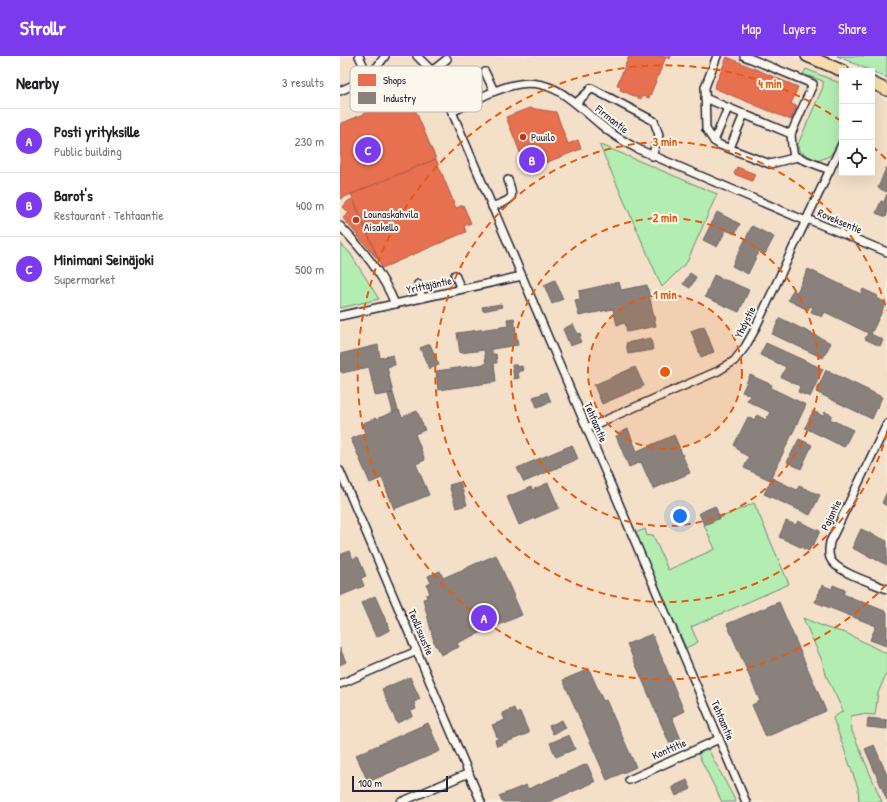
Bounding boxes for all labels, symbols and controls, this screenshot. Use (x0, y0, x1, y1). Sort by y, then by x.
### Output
text: Strollr (20, 15, 66, 41)
text: Map (741, 19, 761, 38)
text: Layers (783, 19, 816, 38)
text: Share (838, 19, 867, 38)
legend (350, 66, 482, 112)
map controls (839, 68, 875, 176)
button: + (839, 68, 875, 104)
text: Nearby (16, 71, 59, 94)
text: 3 results (282, 73, 324, 91)
text: Shops (383, 73, 406, 87)
text: 4 min (758, 75, 782, 92)
text: Industry (383, 91, 417, 105)
street label: Firmantie (592, 101, 632, 137)
button: − (839, 104, 875, 140)
text: Posti yrityksille (54, 121, 140, 142)
place label: Puuilo (531, 130, 555, 144)
text: A (26, 132, 32, 150)
text: 230 m (294, 132, 324, 150)
marker: Puuilo (518, 132, 528, 142)
text: 3 min (653, 133, 678, 150)
pin: C (355, 135, 381, 165)
button: locate (839, 140, 875, 176)
text: Public building (54, 142, 122, 160)
pin: B (519, 145, 545, 175)
text: Barot's (54, 185, 93, 206)
text: B (26, 196, 32, 214)
text: 400 m (296, 196, 324, 214)
street label: Roveksentie (816, 205, 865, 237)
text: Restaurant · Tehtaantie (54, 206, 164, 224)
place label: Lounaskahvila Aisakello (364, 207, 419, 234)
text: 2 min (653, 209, 678, 226)
marker: Lounaskahvila Aisakello (351, 215, 361, 225)
text: Minimani Seinäjoki (54, 249, 154, 270)
text: C (25, 260, 33, 278)
text: 500 m (295, 260, 324, 278)
text: Supermarket (54, 270, 115, 288)
street label: Yrittäjäntie (405, 273, 454, 297)
text: 1 min (653, 286, 677, 303)
street label: Yhdystie (731, 303, 759, 340)
centre of rings (658, 365, 672, 379)
street label: Tehtaantie (581, 400, 611, 445)
street label: Pajantie (818, 497, 845, 532)
your location (670, 506, 690, 526)
pin: A (471, 603, 497, 633)
street label: Teollisuustie (405, 607, 437, 658)
street label: Tehtaantie (708, 698, 738, 743)
street label: Konttitie (650, 735, 689, 763)
scale bar (352, 774, 448, 793)
text: 100 m (358, 776, 382, 790)

